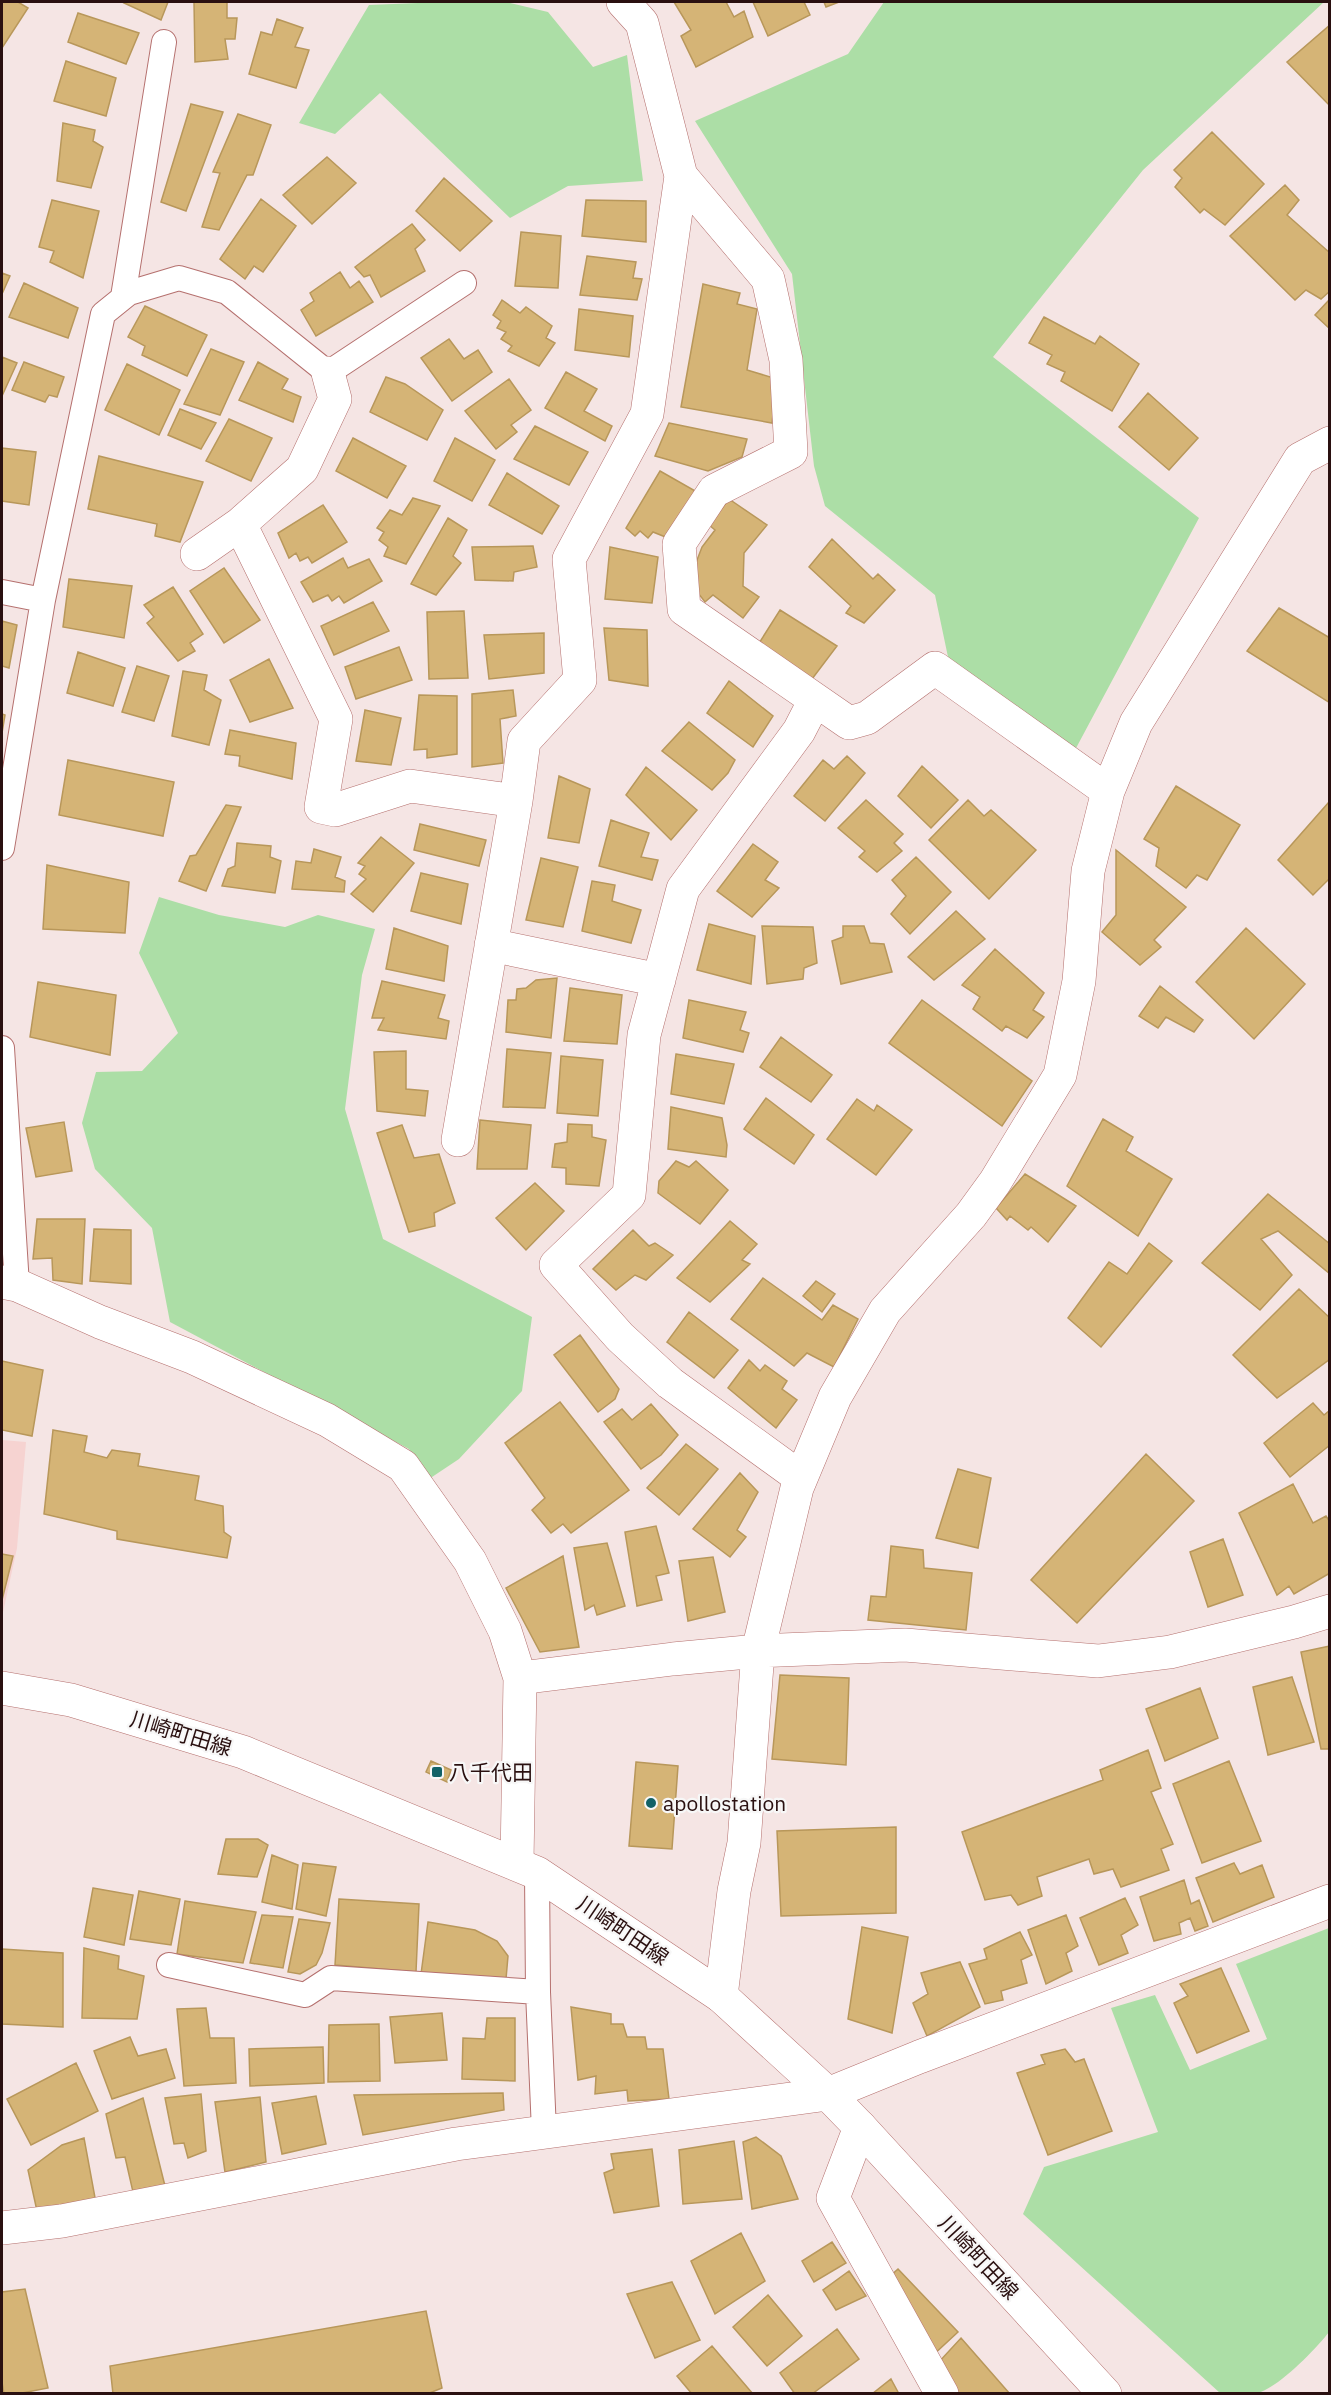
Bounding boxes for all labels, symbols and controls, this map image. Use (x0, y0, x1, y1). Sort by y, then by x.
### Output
street label: 川崎町田線 (127, 1704, 235, 1762)
place label: 八千代田 (449, 1758, 533, 1786)
marker: 八千代田 (430, 1765, 444, 1779)
place label: apollostation (663, 1789, 786, 1817)
marker: apollostation (644, 1796, 658, 1810)
street label: 川崎町田線 (572, 1889, 674, 1971)
street label: 川崎町田線 (933, 2209, 1025, 2305)

